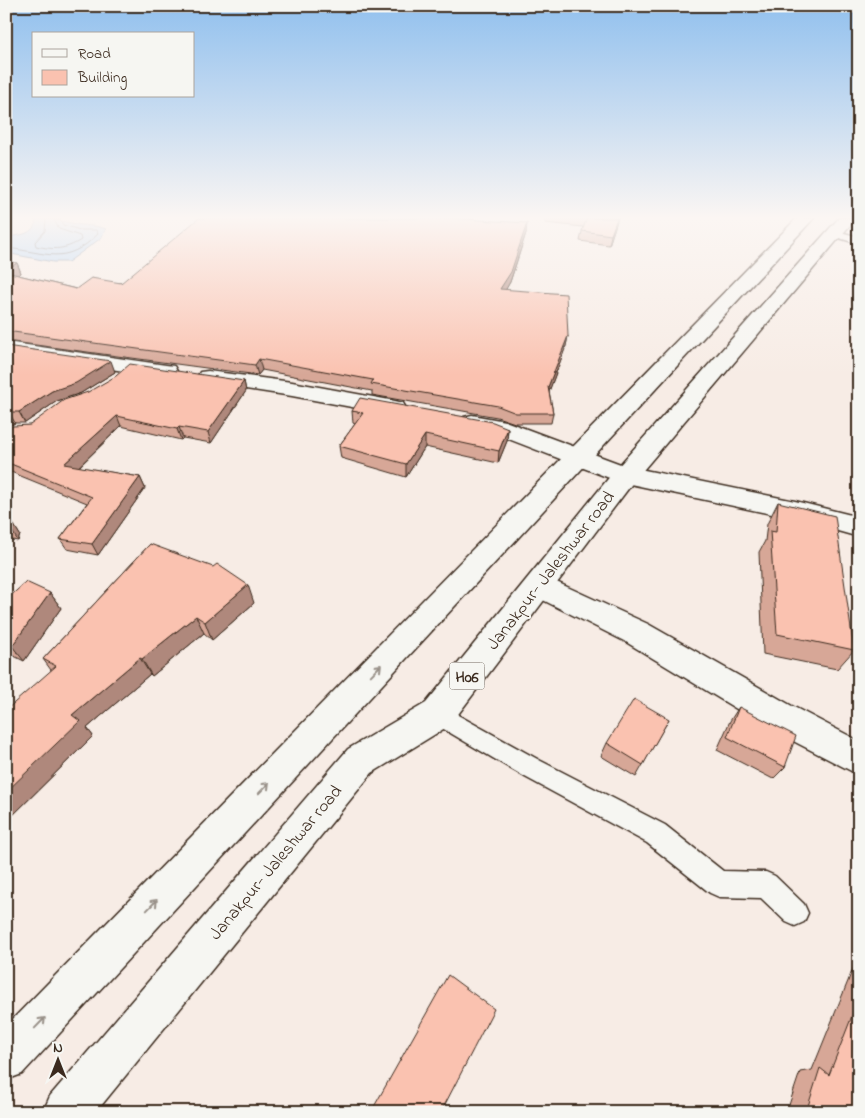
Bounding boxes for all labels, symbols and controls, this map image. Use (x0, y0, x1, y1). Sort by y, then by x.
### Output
legend (32, 32, 195, 98)
text: Road (78, 43, 111, 65)
text: Building (77, 67, 127, 90)
street label: Janakpur- Jaleshwar road (481, 486, 622, 656)
road number: H06 (450, 662, 484, 689)
one-way arrow (370, 664, 382, 676)
street label: Janakpur- Jaleshwar road (204, 780, 349, 947)
one-way arrow (258, 781, 270, 794)
one-way arrow (146, 899, 158, 912)
one-way arrow (34, 1017, 46, 1029)
north arrow (32, 1036, 82, 1086)
text: N (53, 1038, 63, 1059)

